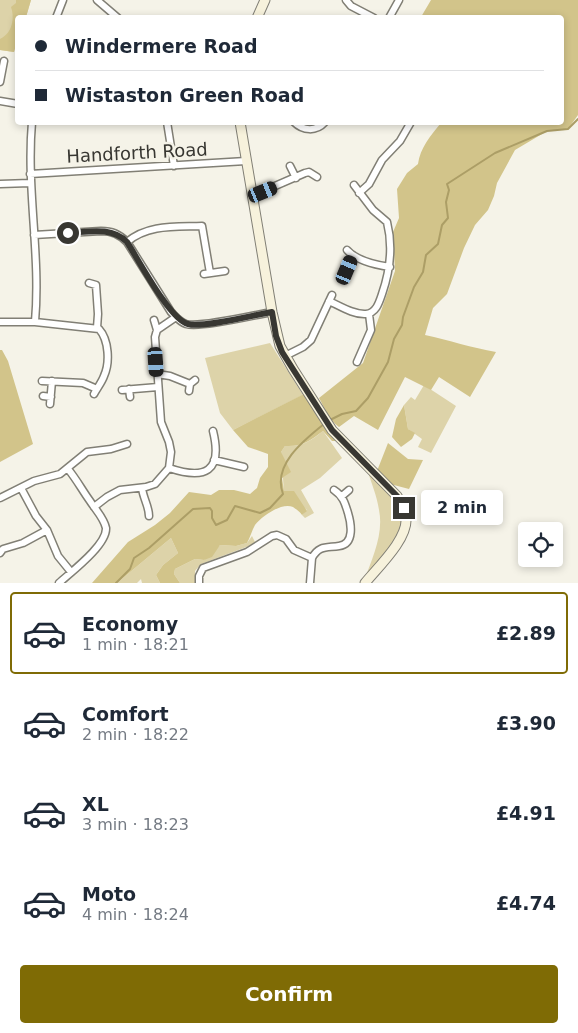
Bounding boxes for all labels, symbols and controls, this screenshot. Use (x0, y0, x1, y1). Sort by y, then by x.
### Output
text: Windermere Road (65, 35, 258, 57)
text: Wistaston Green Road (65, 84, 304, 106)
street label: Handforth Road (66, 138, 208, 167)
car (246, 179, 279, 205)
route start (57, 222, 79, 244)
car (334, 253, 359, 287)
car (147, 347, 164, 377)
callout: 2 min (422, 490, 504, 526)
route end (393, 497, 415, 519)
text: 2 min (437, 498, 487, 517)
map controls (518, 522, 563, 567)
button: locate (518, 522, 563, 567)
icon: car (22, 611, 67, 656)
text: Economy (82, 613, 178, 635)
text: £2.89 (496, 622, 556, 644)
text: 1 min · 18:21 (82, 635, 189, 654)
icon: car (22, 701, 67, 746)
text: Comfort (82, 703, 169, 725)
text: £3.90 (496, 712, 556, 734)
text: 2 min · 18:22 (82, 725, 189, 744)
icon: car (22, 791, 67, 836)
text: XL (82, 793, 109, 815)
text: £4.91 (496, 802, 556, 824)
text: 3 min · 18:23 (82, 815, 189, 834)
icon: car (22, 881, 67, 926)
text: Moto (82, 883, 136, 905)
text: £4.74 (496, 892, 556, 914)
text: 4 min · 18:24 (82, 905, 189, 924)
button: Confirm (20, 965, 558, 1023)

